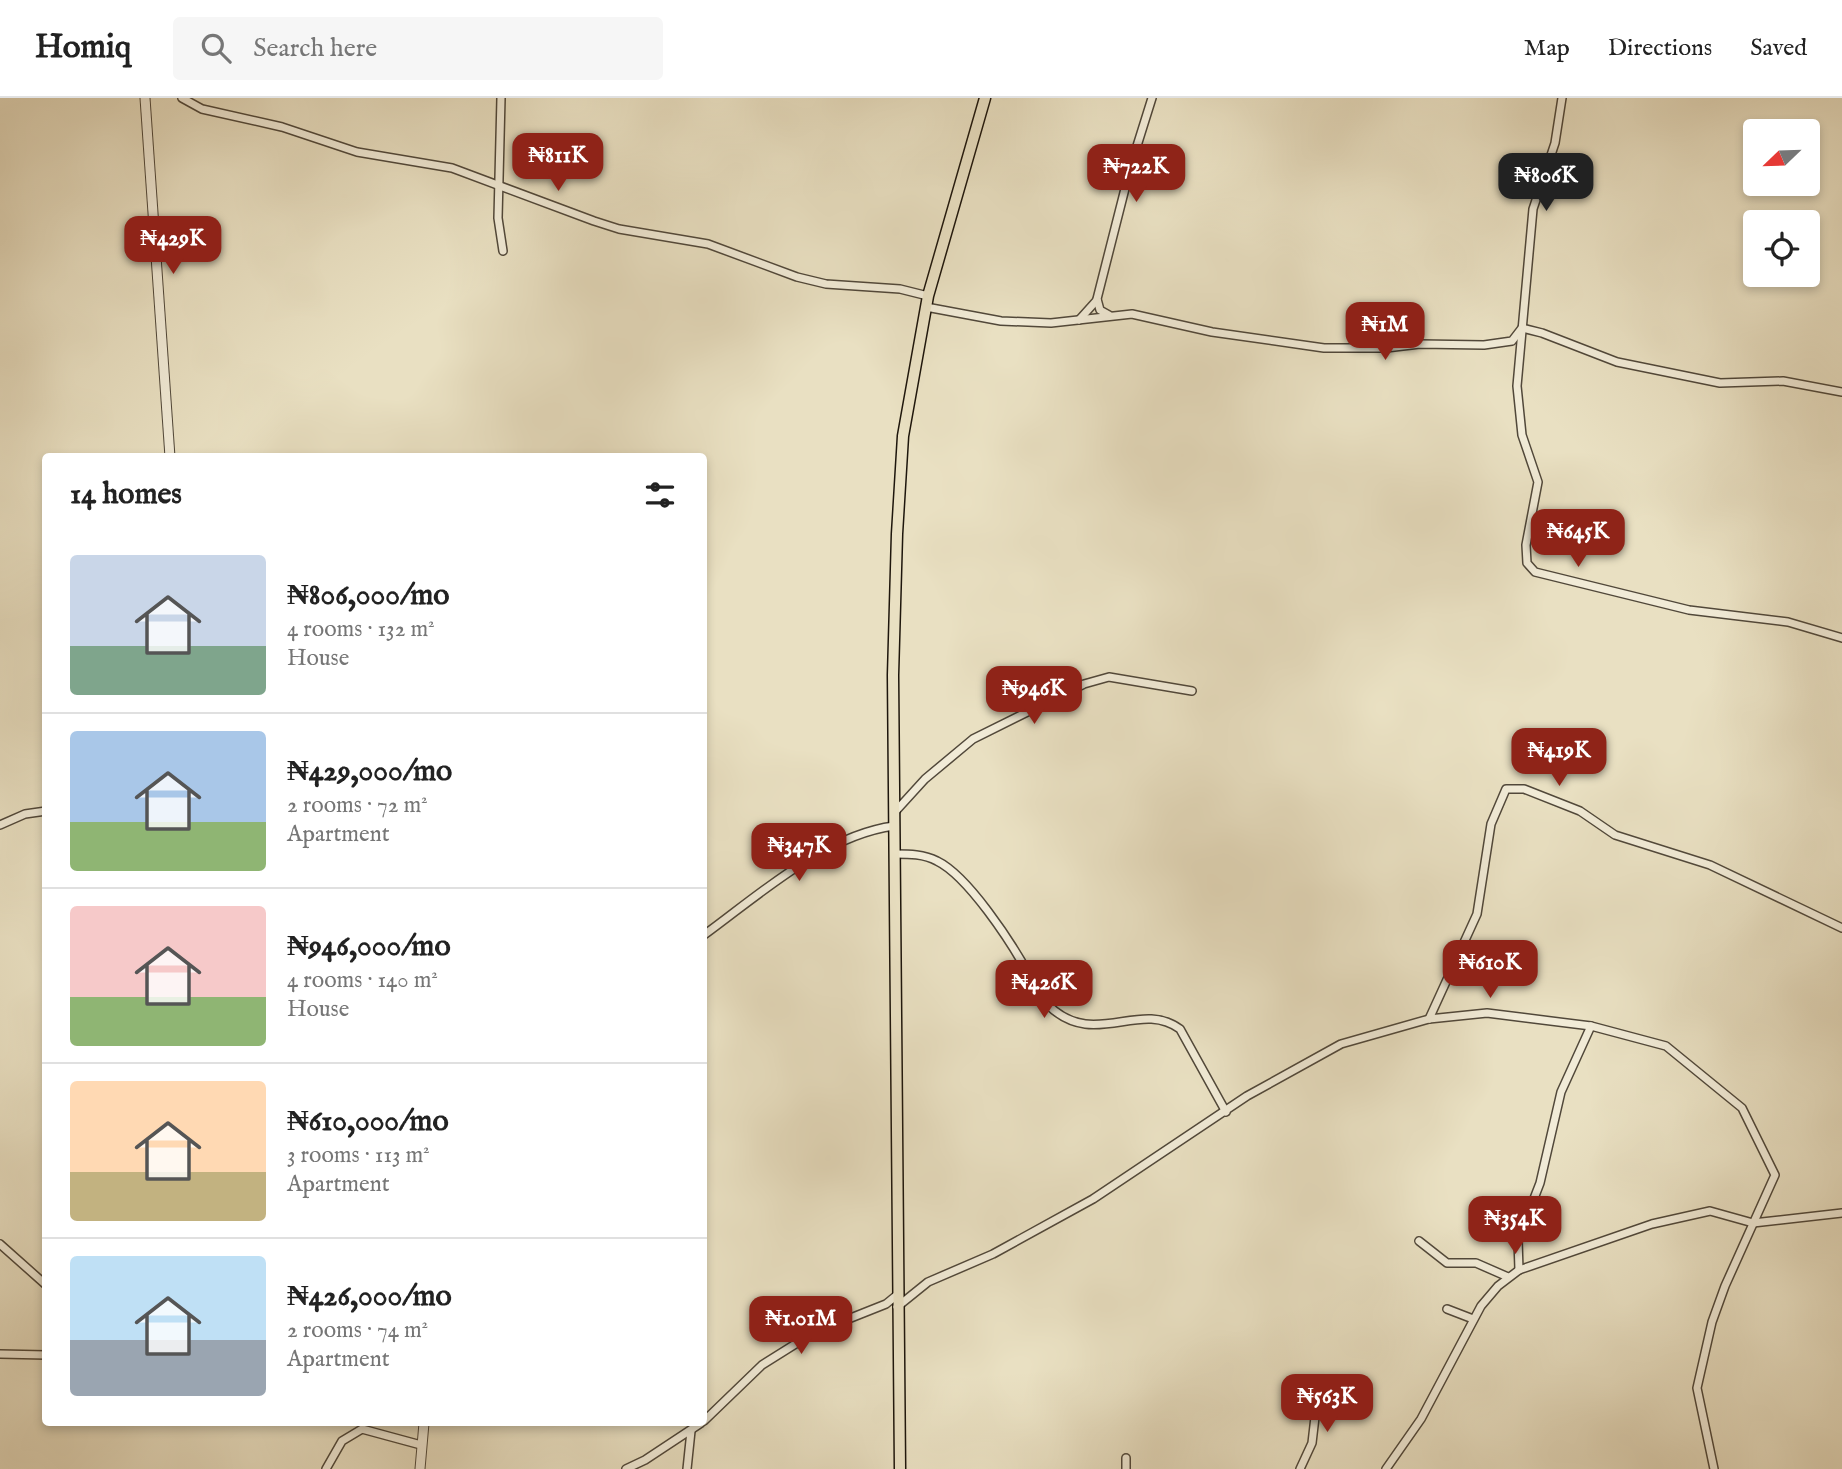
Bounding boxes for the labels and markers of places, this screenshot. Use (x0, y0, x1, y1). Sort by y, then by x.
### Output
pin: ₦811K (509, 134, 607, 193)
pin: ₦722K (1087, 144, 1185, 204)
pin: ₦806K (1497, 153, 1595, 213)
pin: ₦429K (124, 216, 222, 276)
pin: ₦1M (1351, 302, 1419, 362)
pin: ₦645K (1529, 510, 1627, 569)
pin: ₦946K (985, 666, 1083, 726)
pin: ₦419K (1510, 728, 1608, 788)
pin: ₦347K (750, 824, 848, 883)
pin: ₦610K (1441, 940, 1539, 1000)
pin: ₦426K (995, 960, 1093, 1020)
pin: ₦354K (1466, 1196, 1564, 1256)
pin: ₦1.01M (744, 1296, 858, 1356)
pin: ₦563K (1278, 1374, 1376, 1434)

